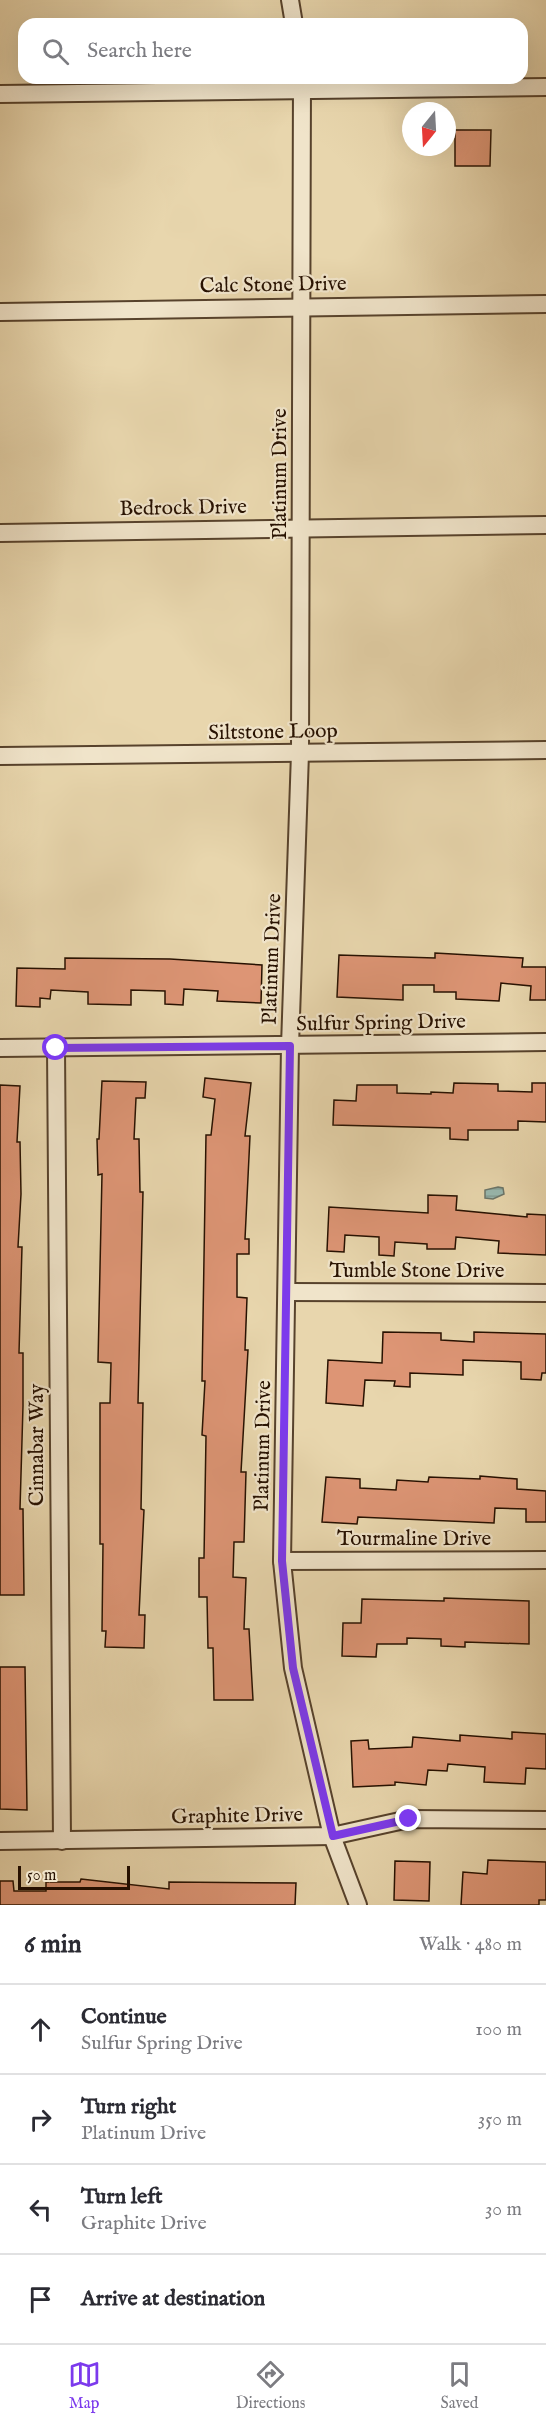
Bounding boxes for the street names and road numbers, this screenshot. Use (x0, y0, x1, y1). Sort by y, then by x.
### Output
street label: Calc Stone Drive (199, 271, 347, 300)
street label: Platinum Drive (267, 408, 294, 540)
street label: Bedrock Drive (119, 494, 247, 523)
street label: Siltstone Loop (208, 718, 338, 747)
street label: Platinum Drive (257, 893, 288, 1025)
street label: Sulfur Spring Drive (296, 1009, 466, 1038)
street label: Tumble Stone Drive (330, 1258, 505, 1285)
street label: Platinum Drive (249, 1380, 278, 1512)
street label: Cinnabar Way (24, 1383, 51, 1506)
street label: Tourmaline Drive (337, 1526, 491, 1553)
street label: Graphite Drive (171, 1802, 304, 1831)

